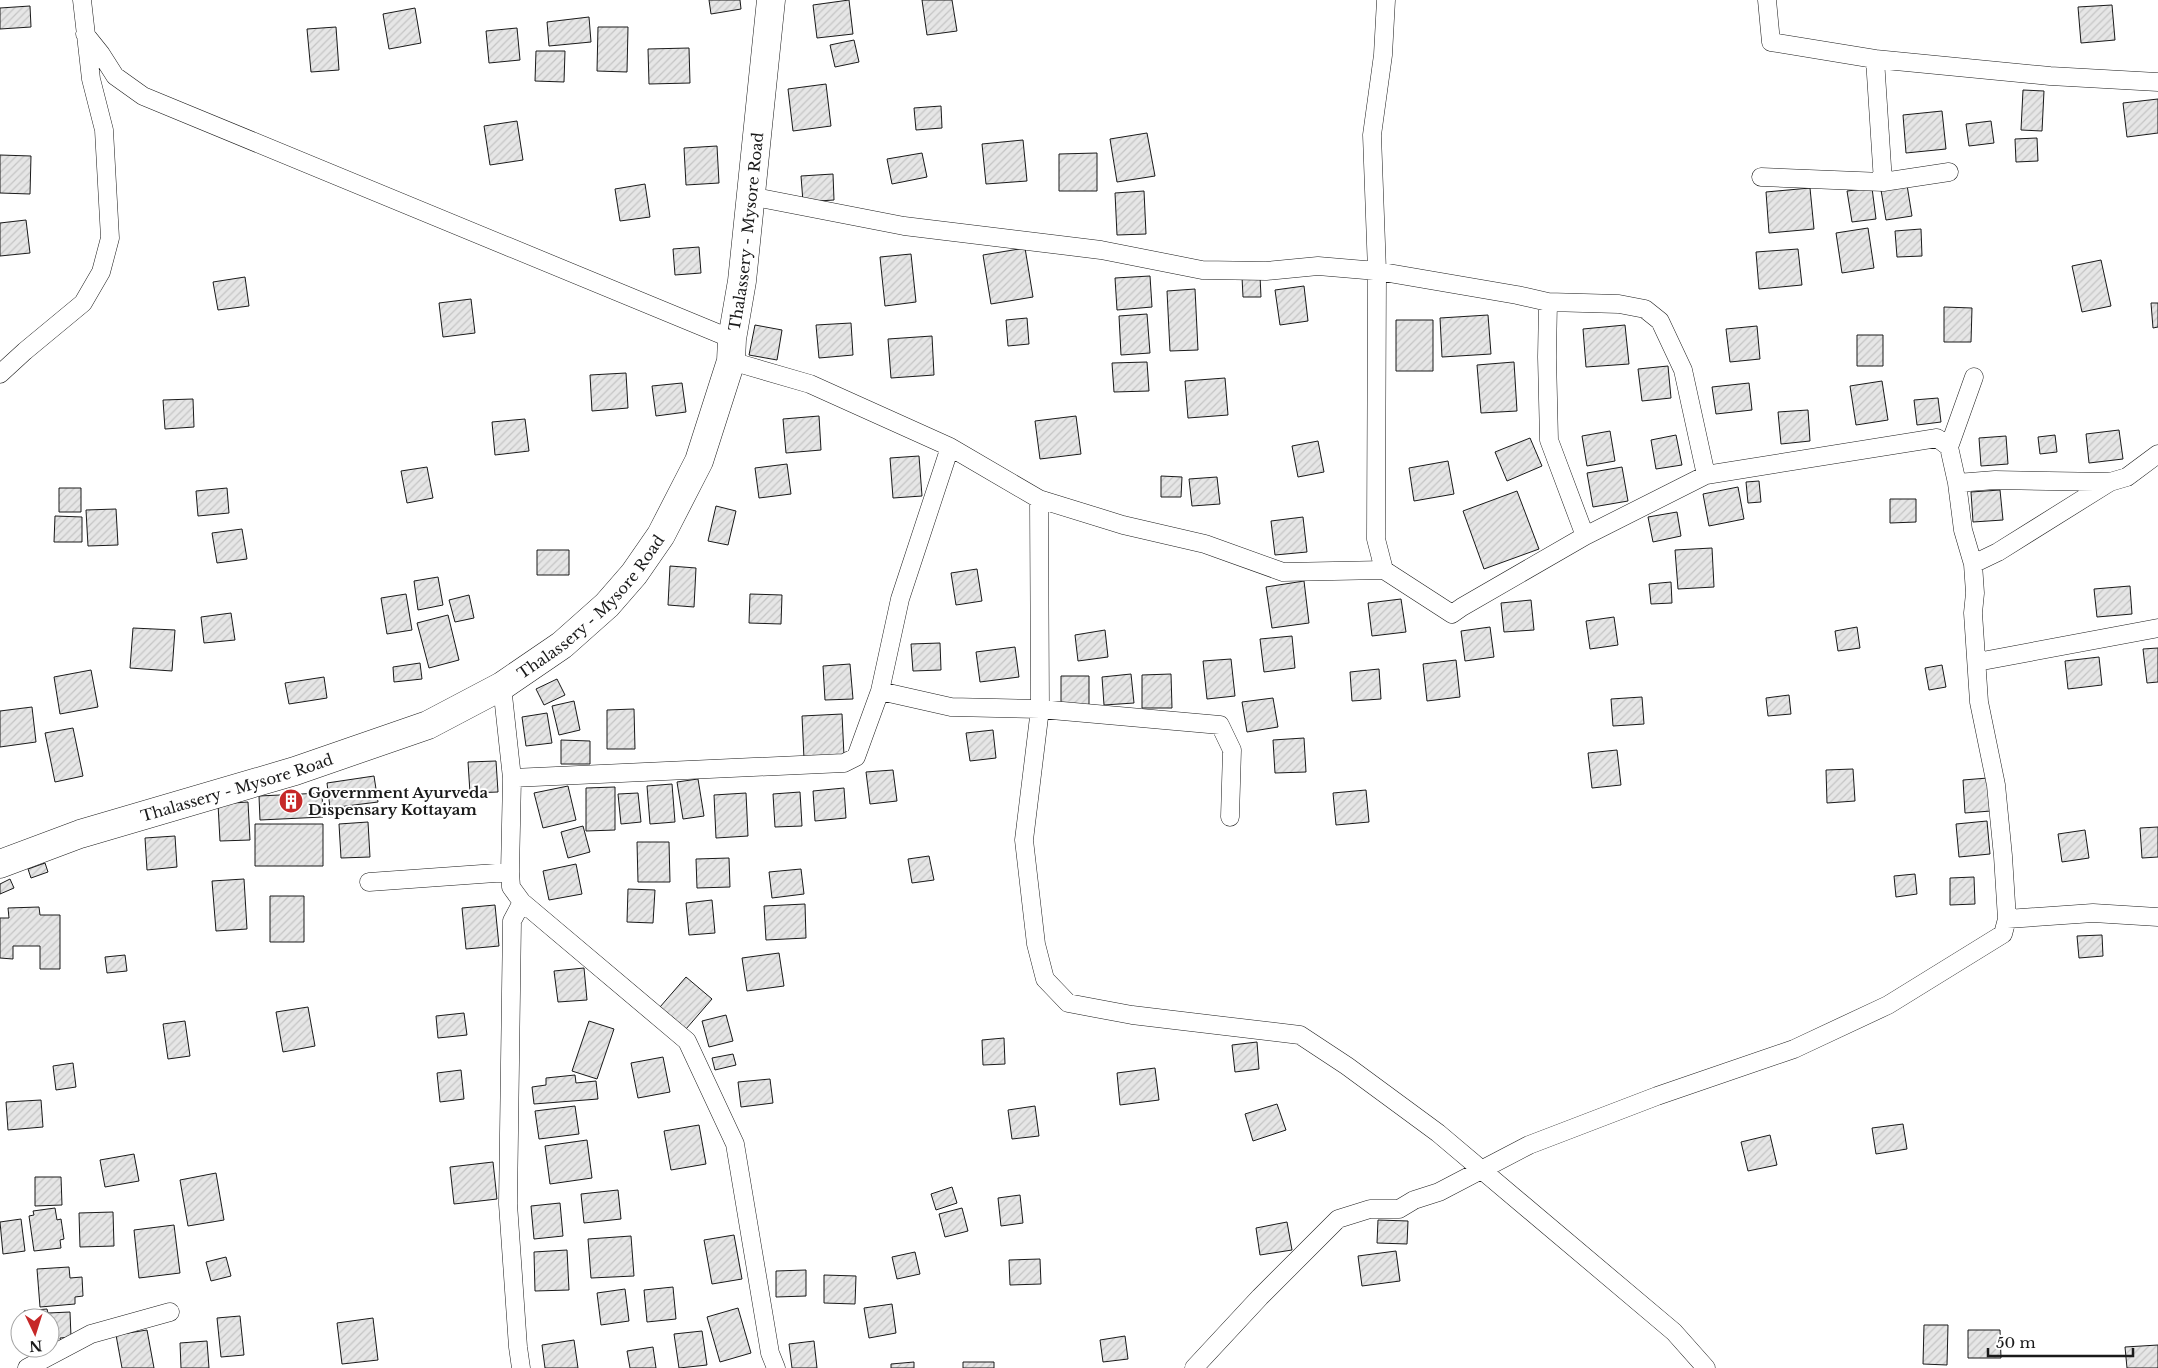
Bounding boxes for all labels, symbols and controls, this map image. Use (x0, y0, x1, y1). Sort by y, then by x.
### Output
street label: Thalassery - Mysore Road (724, 131, 767, 332)
street label: Thalassery - Mysore Road (513, 531, 668, 682)
street label: Thalassery - Mysore Road (138, 749, 335, 825)
place label: Government Ayurveda Dispensary Kottayam (308, 783, 489, 819)
building icon: Government Ayurveda Dispensary Kottayam (278, 788, 304, 814)
north arrow (10, 1308, 60, 1358)
scale bar (1988, 1326, 2133, 1358)
text: 50 m (1996, 1333, 2036, 1352)
text: N (29, 1337, 43, 1355)

